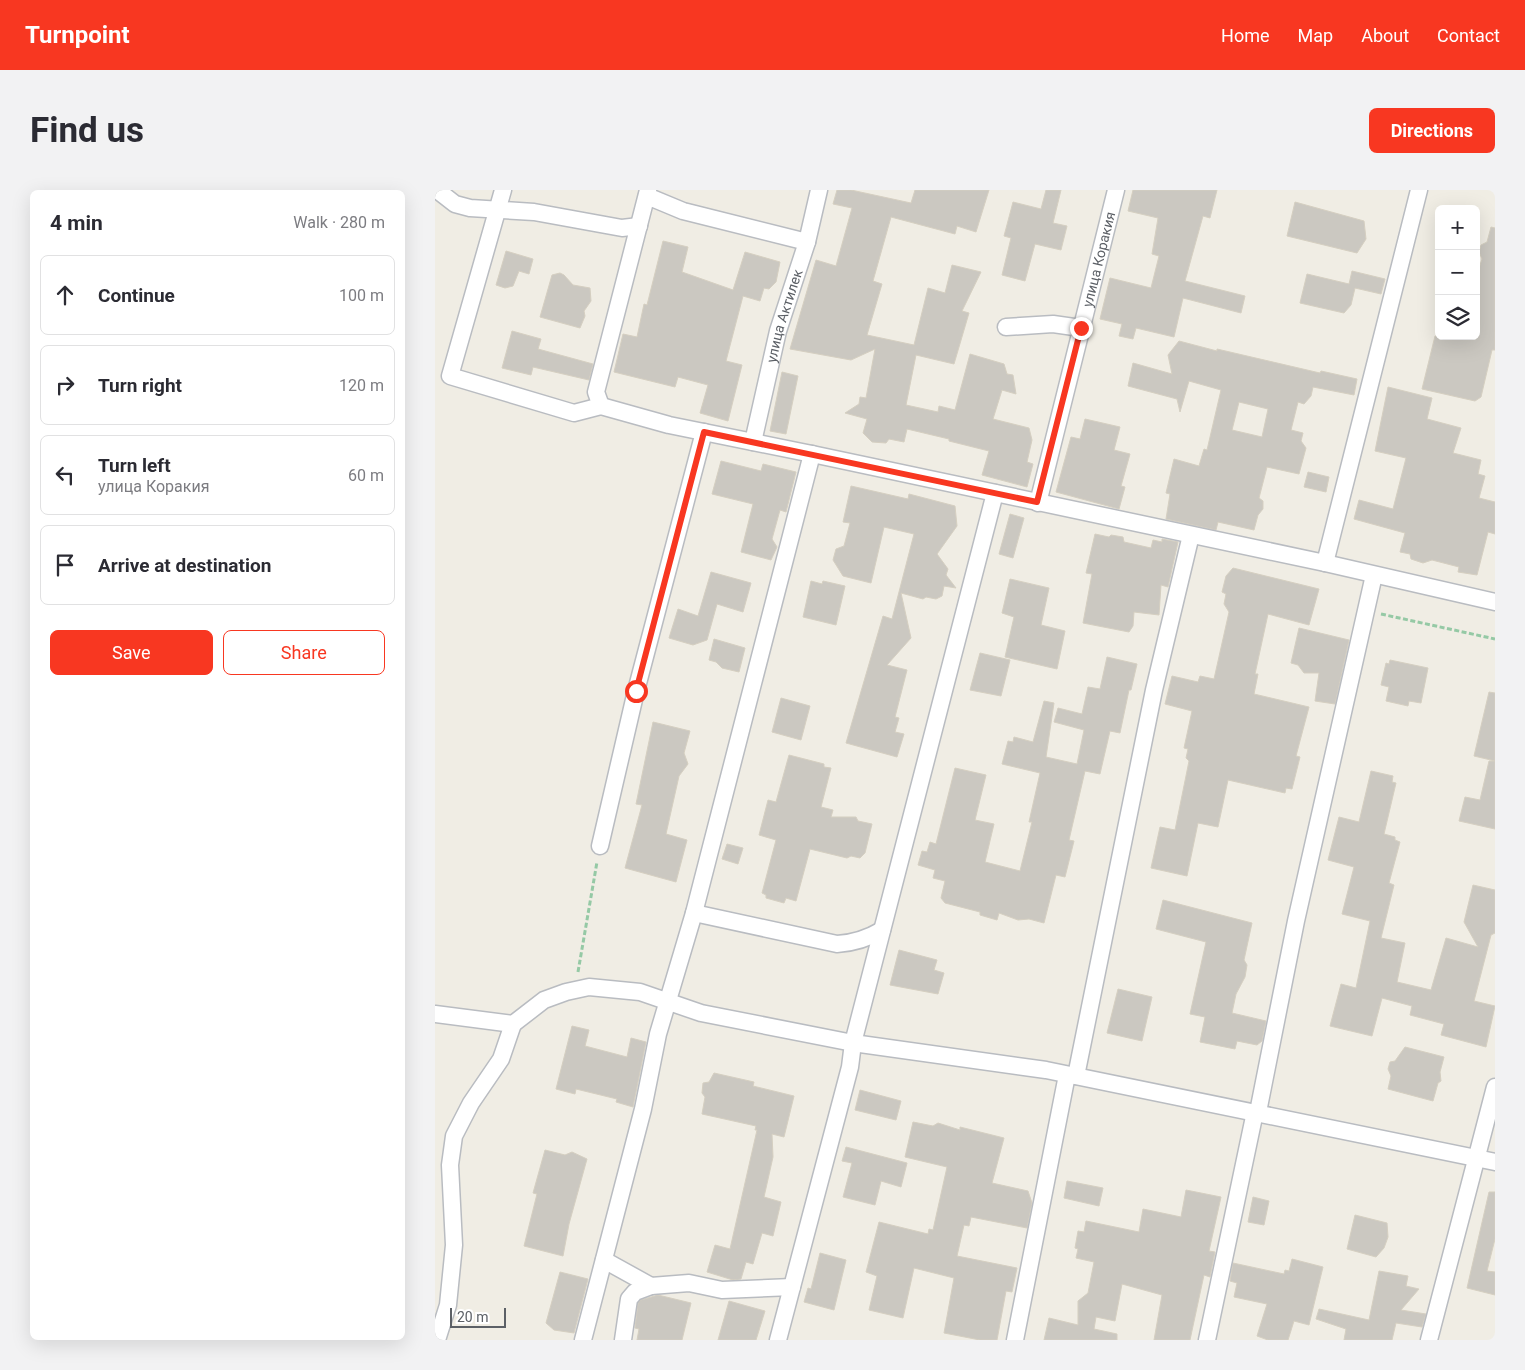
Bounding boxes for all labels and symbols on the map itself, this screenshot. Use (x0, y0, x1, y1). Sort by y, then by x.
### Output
street label: улица Коракия (1079, 210, 1118, 309)
street label: улица Актилек (763, 267, 806, 364)
route end (1070, 317, 1093, 340)
route start (625, 680, 648, 703)
scale bar (450, 1305, 506, 1328)

